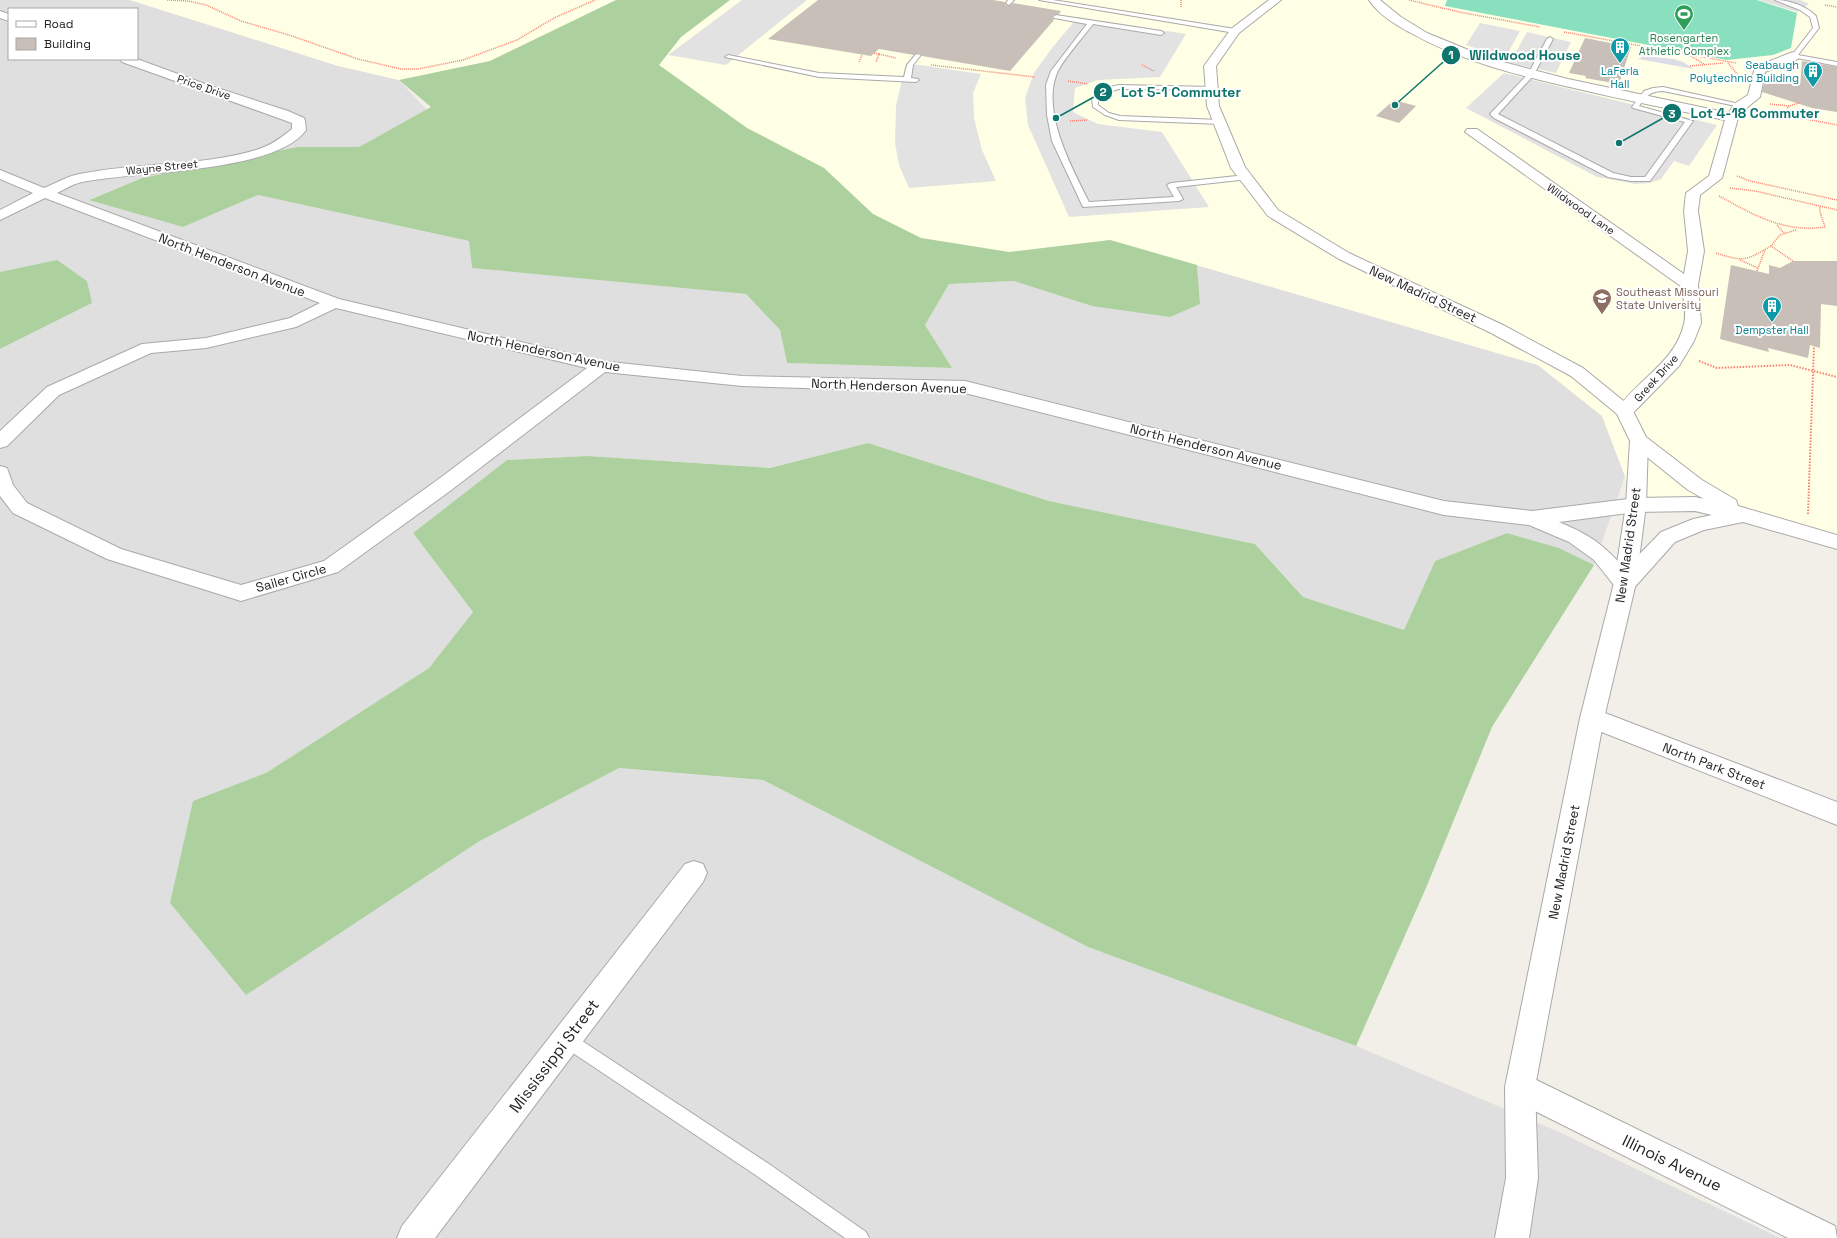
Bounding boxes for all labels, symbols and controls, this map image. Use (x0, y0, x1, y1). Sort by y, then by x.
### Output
sports icon: Rosengarten Athletic Complex (1673, 3, 1695, 31)
legend (8, 8, 138, 60)
text: Road (44, 16, 73, 32)
place label: Rosengarten Athletic Complex (1639, 31, 1730, 58)
text: Building (44, 36, 91, 52)
building icon: LaFerla Hall (1609, 36, 1631, 64)
callout: Wildwood House (1441, 42, 1588, 68)
text: Wildwood House (1469, 46, 1581, 64)
text: 1 (1448, 47, 1454, 63)
place label: Seabaugh Polytechnic Building (1690, 58, 1799, 85)
building icon: Seabaugh Polytechnic Building (1802, 60, 1824, 88)
place label: LaFerla Hall (1601, 64, 1640, 91)
street label: Price Drive (175, 71, 233, 103)
callout: Lot 5-1 Commuter (1093, 79, 1249, 105)
text: Lot 5-1 Commuter (1121, 83, 1241, 101)
text: 2 (1099, 84, 1107, 100)
callout: Lot 4-18 Commuter (1662, 100, 1827, 126)
text: Lot 4-18 Commuter (1691, 104, 1820, 122)
text: 3 (1668, 106, 1676, 122)
street label: Wayne Street (125, 156, 199, 178)
street label: Wildwood Lane (1544, 180, 1618, 238)
street label: North Henderson Avenue (156, 229, 308, 301)
street label: New Madrid Street (1367, 262, 1479, 326)
place label: Southeast Missouri State University (1616, 285, 1719, 312)
school or university icon: Southeast Missouri State University (1591, 287, 1613, 315)
building icon: Dempster Hall (1761, 295, 1783, 323)
place label: Dempster Hall (1735, 323, 1809, 337)
street label: North Henderson Avenue (466, 326, 622, 376)
street label: Greek Drive (1631, 351, 1681, 405)
street label: North Henderson Avenue (811, 375, 967, 397)
street label: North Henderson Avenue (1128, 420, 1284, 474)
street label: New Madrid Street (1611, 486, 1645, 604)
street label: Sailer Circle (254, 560, 328, 596)
street label: North Park Street (1660, 739, 1768, 793)
street label: New Madrid Street (1545, 803, 1583, 921)
street label: Mississippi Street (504, 995, 604, 1117)
street label: Illinois Avenue (1619, 1130, 1725, 1196)

